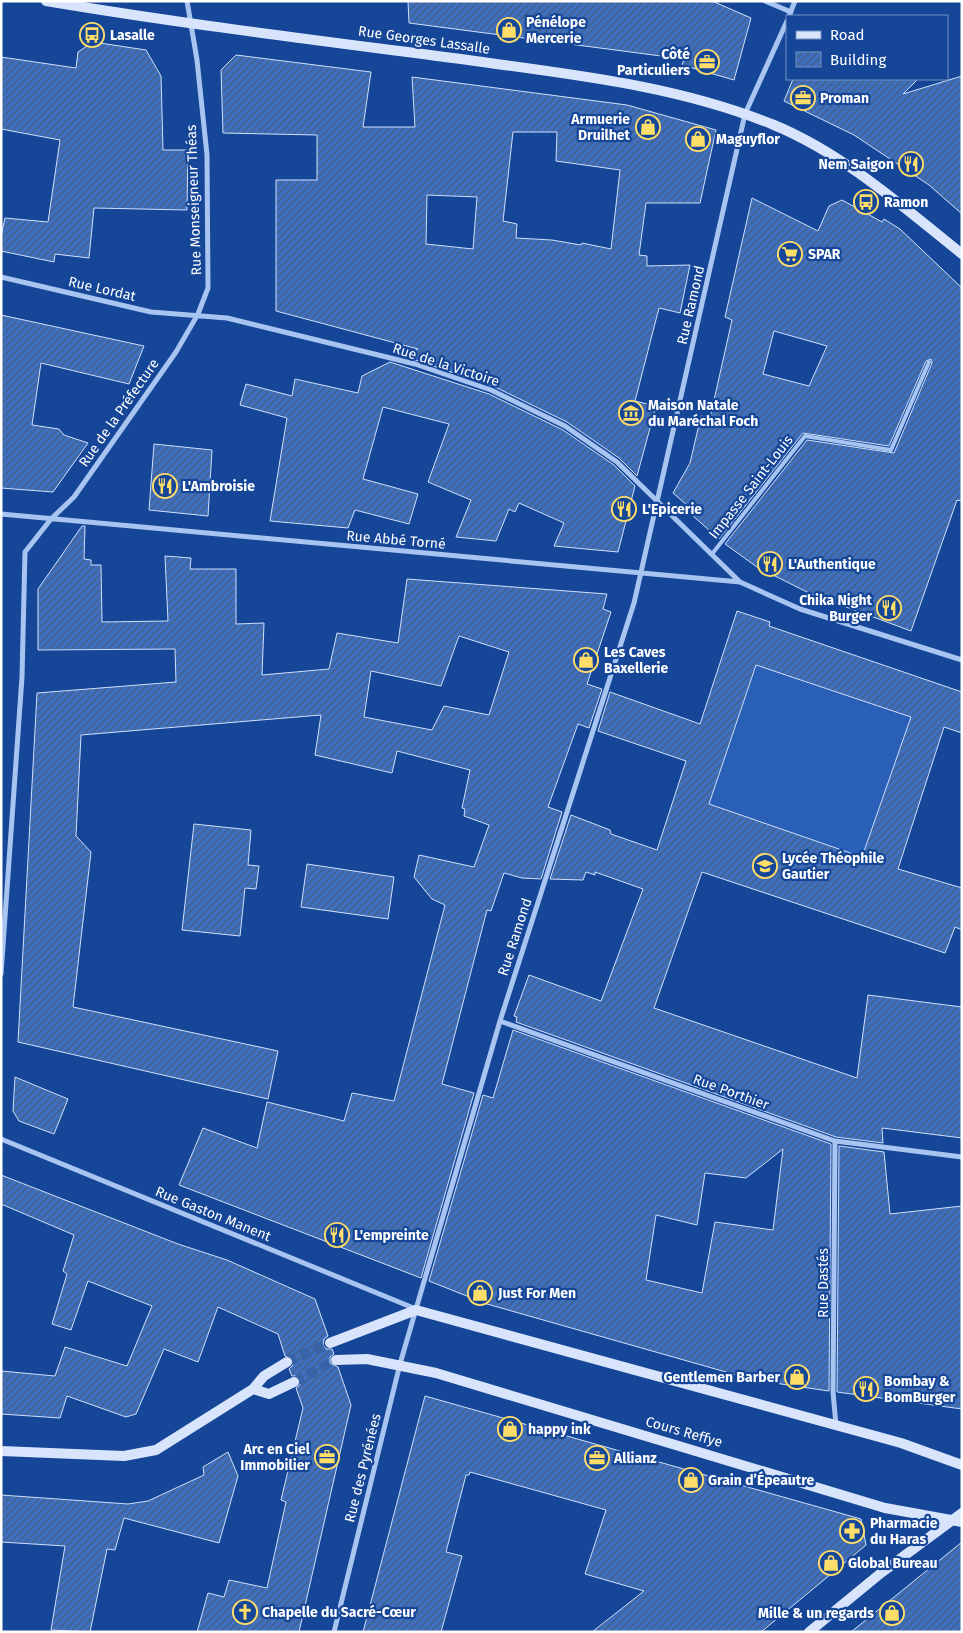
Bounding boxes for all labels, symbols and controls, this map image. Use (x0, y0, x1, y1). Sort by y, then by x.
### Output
place label: Pénélope Mercerie (526, 14, 586, 47)
legend (786, 15, 948, 80)
shop icon: Pénélope Mercerie (496, 17, 522, 43)
bus stop icon: Lasalle (79, 22, 105, 48)
street label: Rue Georges Lassalle (357, 22, 491, 58)
text: Road (830, 26, 865, 44)
place label: Lasalle (110, 27, 155, 44)
place label: Côté Particuliers (617, 46, 690, 79)
office icon: Côté Particuliers (694, 49, 720, 75)
text: Building (830, 51, 886, 69)
office icon: Proman (790, 85, 816, 111)
place label: Proman (820, 90, 869, 107)
place label: Armuerie Druilhet (570, 111, 631, 144)
shop icon: Armuerie Druilhet (635, 114, 661, 140)
street label: Rue Monseigneur Théas (183, 124, 205, 276)
shop icon: Maguyflor (685, 126, 711, 152)
place label: Maguyflor (716, 131, 780, 148)
restaurant icon: Nem Saigon (898, 151, 924, 177)
place label: Nem Saigon (819, 156, 894, 173)
bus stop icon: Ramon (853, 189, 879, 215)
place label: Ramon (884, 194, 928, 211)
supermarket icon: SPAR (777, 241, 803, 267)
place label: SPAR (808, 246, 841, 263)
street label: Rue Ramond (674, 264, 708, 346)
street label: Rue Lordat (67, 273, 138, 305)
street label: Rue de la Victoire (391, 340, 501, 390)
street label: Rue de la Préfecture (75, 356, 163, 470)
place label: Maison Natale du Maréchal Foch (648, 397, 758, 430)
museum icon: Maison Natale du Maréchal Foch (618, 400, 644, 426)
street label: Impasse Saint-Louis (705, 431, 797, 542)
restaurant icon: L'Ambroisie (152, 473, 178, 499)
place label: L'Ambroisie (182, 478, 255, 495)
restaurant icon: L'Epicerie (611, 496, 637, 522)
place label: L'Epicerie (642, 501, 702, 518)
street label: Rue Abbé Torné (346, 527, 446, 553)
restaurant icon: L'Authentique (757, 551, 783, 577)
place label: L'Authentique (788, 556, 876, 573)
place label: Chika Night Burger (799, 592, 873, 625)
restaurant icon: Chika Night Burger (876, 595, 902, 621)
place label: Les Caves Baxellerie (604, 644, 669, 677)
shop icon: Les Caves Baxellerie (573, 647, 599, 673)
place label: Lycée Théophile Gautier (782, 850, 884, 883)
school or university icon: Lycée Théophile Gautier (752, 853, 778, 879)
street label: Rue Ramond (494, 896, 536, 978)
street label: Rue Porthier (691, 1070, 772, 1114)
street label: Rue Gaston Manent (153, 1183, 274, 1245)
restaurant icon: L'empreinte (324, 1222, 350, 1248)
place label: L'empreinte (354, 1227, 429, 1244)
street label: Rue Dastés (815, 1248, 832, 1318)
shop icon: Just For Men (467, 1280, 493, 1306)
place label: Just For Men (497, 1285, 576, 1302)
shop icon: Gentlemen Barber (784, 1364, 810, 1390)
place label: Gentlemen Barber (664, 1369, 780, 1386)
place label: Bombay & BomBurger (884, 1373, 956, 1406)
restaurant icon: Bombay & BomBurger (853, 1376, 879, 1402)
street label: Rue des Pyrénées (341, 1411, 385, 1524)
street label: Cours Reffye (644, 1413, 724, 1451)
shop icon: happy ink (497, 1416, 523, 1442)
place label: happy ink (528, 1421, 591, 1438)
place label: Arc en Ciel Immobilier (240, 1441, 311, 1474)
office icon: Arc en Ciel Immobilier (314, 1444, 340, 1470)
office icon: Allianz (584, 1445, 610, 1471)
place label: Allianz (613, 1450, 657, 1467)
shop icon: Grain d’Épeautre (678, 1467, 704, 1493)
place label: Grain d’Épeautre (708, 1471, 814, 1489)
place label: Pharmacie du Haras (870, 1515, 938, 1548)
pharmacy icon: Pharmacie du Haras (839, 1518, 865, 1544)
shop icon: Global Bureau (818, 1550, 844, 1576)
place label: Global Bureau (848, 1555, 938, 1572)
church icon: Chapelle du Sacré-Cœur (232, 1599, 258, 1625)
shop icon: Mille & un regards (879, 1600, 905, 1626)
place label: Chapelle du Sacré-Cœur (262, 1604, 416, 1621)
place label: Mille & un regards (758, 1605, 874, 1622)

